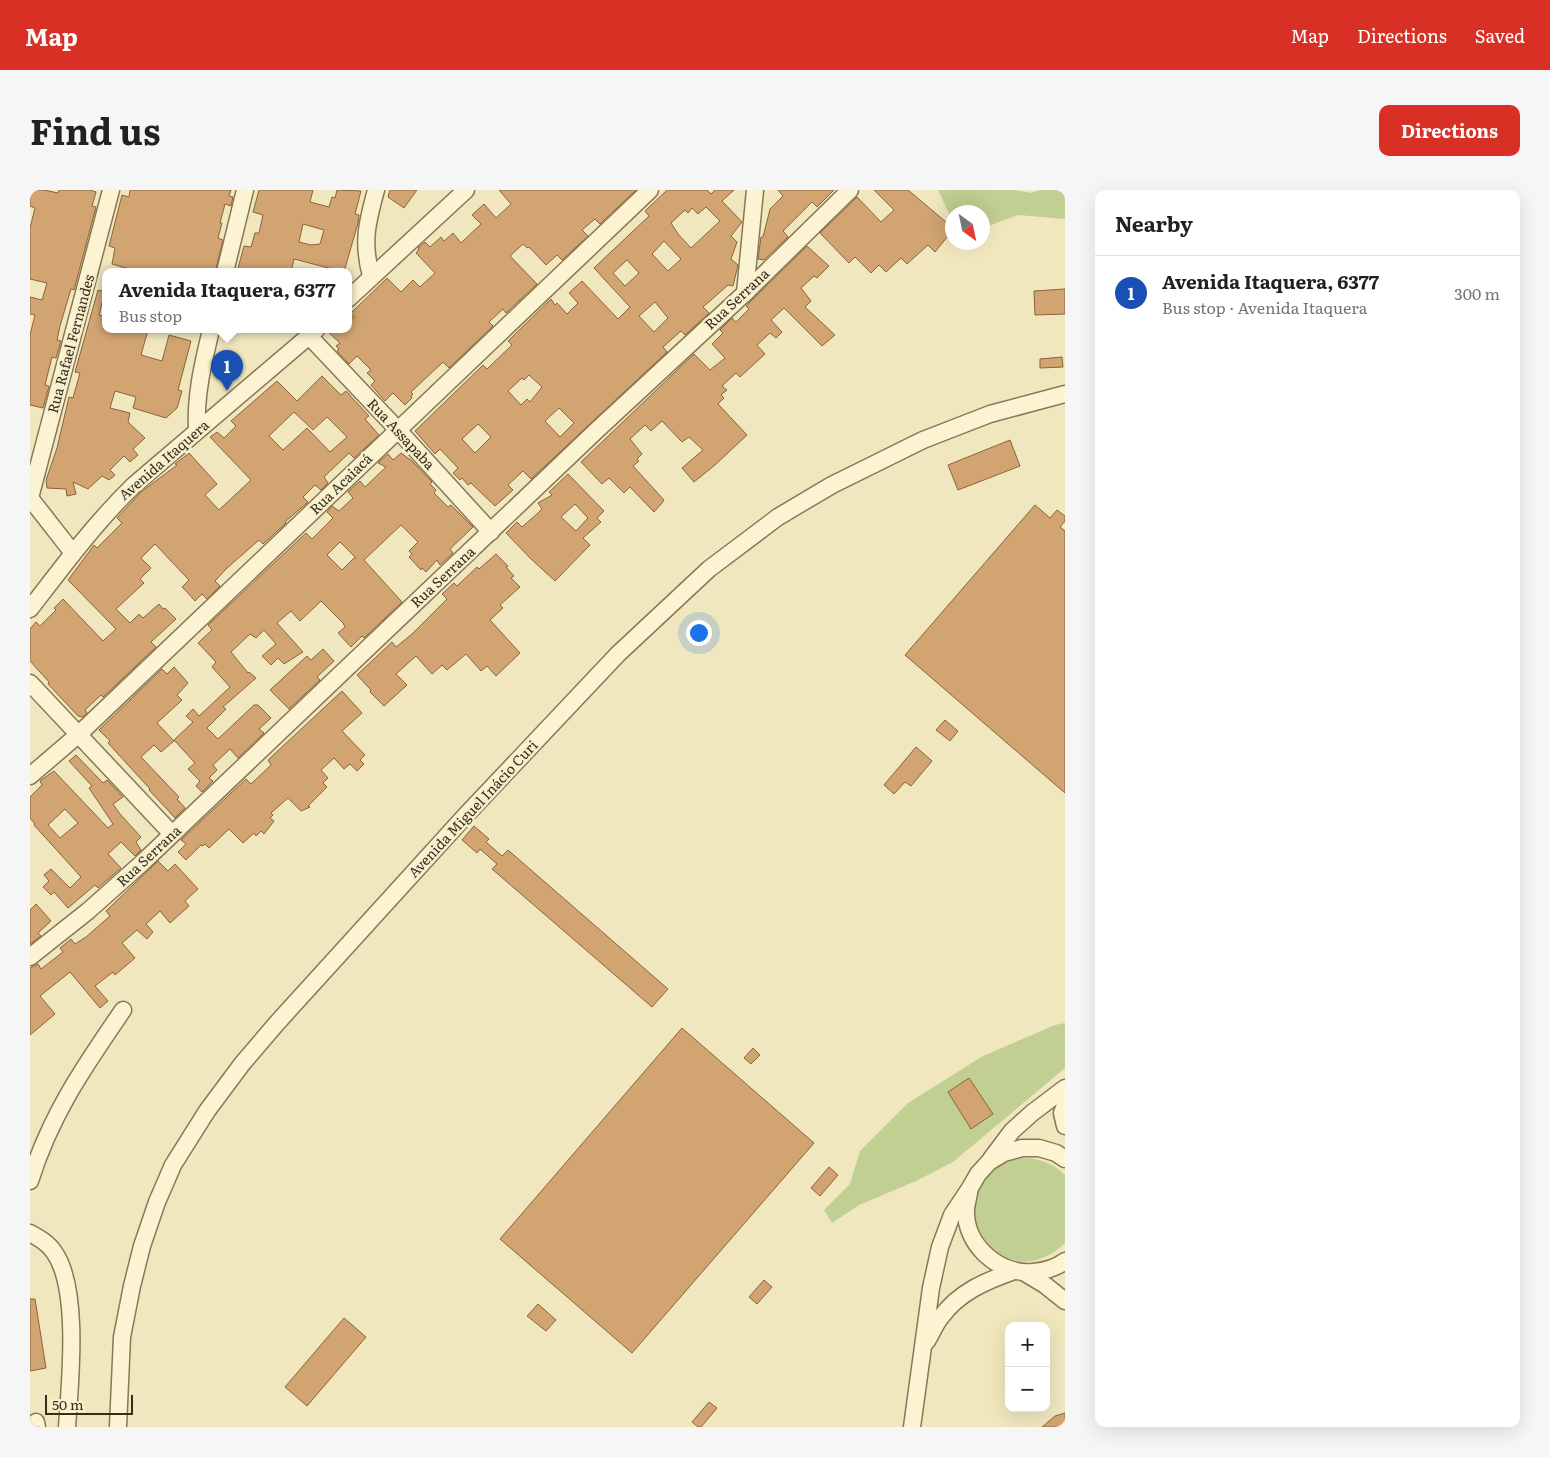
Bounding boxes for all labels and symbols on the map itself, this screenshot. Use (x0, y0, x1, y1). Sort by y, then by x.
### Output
north arrow (945, 205, 990, 250)
street label: Rua Serrana (700, 263, 773, 333)
street label: Rua Rafael Fernandes (42, 272, 98, 415)
pin: 1 (211, 350, 243, 391)
street label: Rua Assapaba (363, 393, 440, 474)
street label: Avenida Itaquera (114, 414, 213, 504)
street label: Rua Acaiacá (305, 448, 376, 518)
street label: Rua Serrana (406, 541, 479, 611)
your location (686, 620, 712, 646)
street label: Avenida Miguel Inácio Curi (403, 735, 542, 882)
street label: Rua Serrana (112, 820, 185, 890)
scale bar (45, 1392, 132, 1415)

